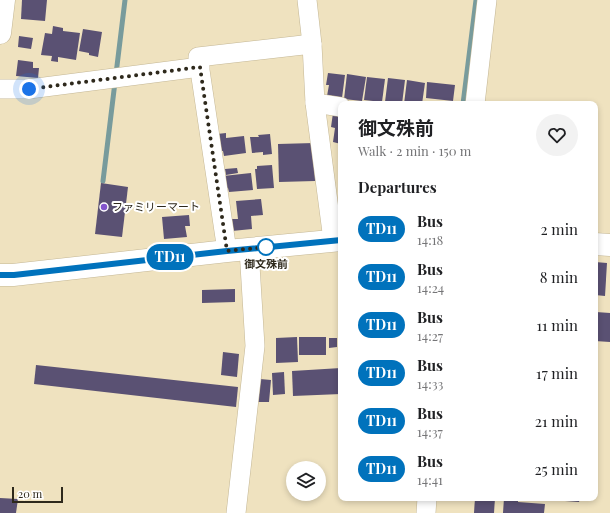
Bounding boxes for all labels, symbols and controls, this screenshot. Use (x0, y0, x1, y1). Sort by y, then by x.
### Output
your location (19, 79, 39, 99)
text: 御文殊前 (358, 114, 434, 140)
button: heart (536, 114, 578, 156)
text: Walk · 2 min · 150 m (358, 142, 471, 159)
text: Departures (358, 177, 437, 197)
place label: ファミリーマート (112, 199, 200, 214)
marker: ファミリーマート (99, 202, 109, 212)
text: Bus (417, 211, 443, 231)
text: TD11 (366, 219, 397, 238)
text: 2 min (540, 219, 578, 239)
text: 14:18 (417, 231, 443, 248)
marker: 御文殊前 (257, 238, 275, 256)
line badge: TD11 (142, 244, 198, 270)
text: TD11 (155, 247, 185, 266)
place label: 御文殊前 (244, 256, 288, 271)
text: Bus (417, 259, 443, 279)
text: TD11 (366, 267, 397, 286)
text: 8 min (540, 267, 578, 287)
text: 14:24 (417, 279, 444, 296)
text: Bus (417, 307, 443, 327)
text: TD11 (366, 315, 397, 334)
text: 11 min (536, 315, 578, 335)
text: 14:27 (417, 327, 443, 344)
text: Bus (417, 355, 443, 375)
text: TD11 (366, 363, 397, 382)
text: 17 min (536, 363, 578, 383)
text: 14:33 (417, 375, 443, 392)
text: Bus (417, 403, 443, 423)
text: TD11 (366, 411, 397, 430)
text: 21 min (535, 411, 578, 431)
text: 14:37 (417, 423, 443, 440)
text: Bus (417, 451, 443, 471)
text: TD11 (366, 459, 397, 478)
text: 25 min (534, 459, 578, 479)
map controls (286, 461, 326, 501)
button: layers (286, 461, 326, 501)
text: 14:41 (417, 471, 443, 488)
scale bar (12, 485, 63, 504)
text: 20 m (18, 486, 42, 501)

